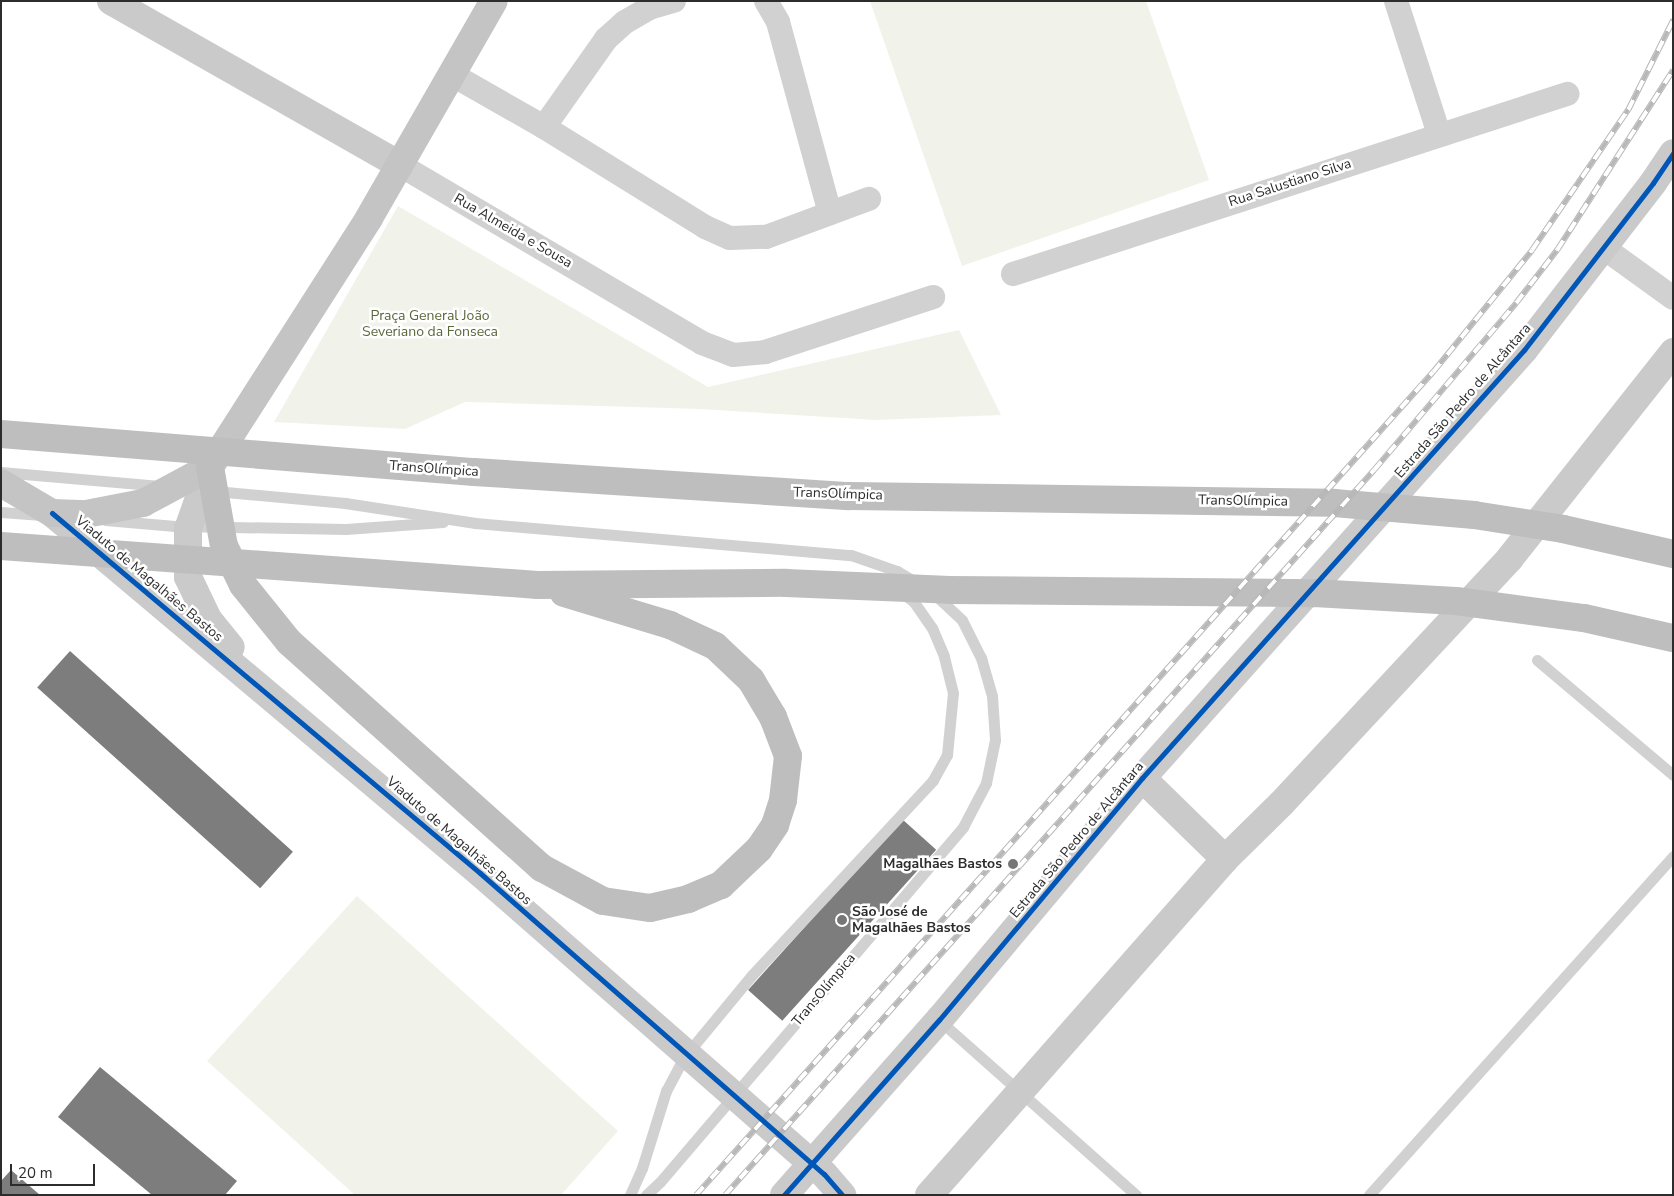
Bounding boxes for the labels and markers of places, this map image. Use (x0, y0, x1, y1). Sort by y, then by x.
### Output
place label: Magalhães Bastos (883, 856, 1002, 872)
marker: Magalhães Bastos (1006, 857, 1020, 871)
place label: São José de Magalhães Bastos (852, 904, 971, 936)
marker: São José de Magalhães Bastos (836, 914, 848, 926)

